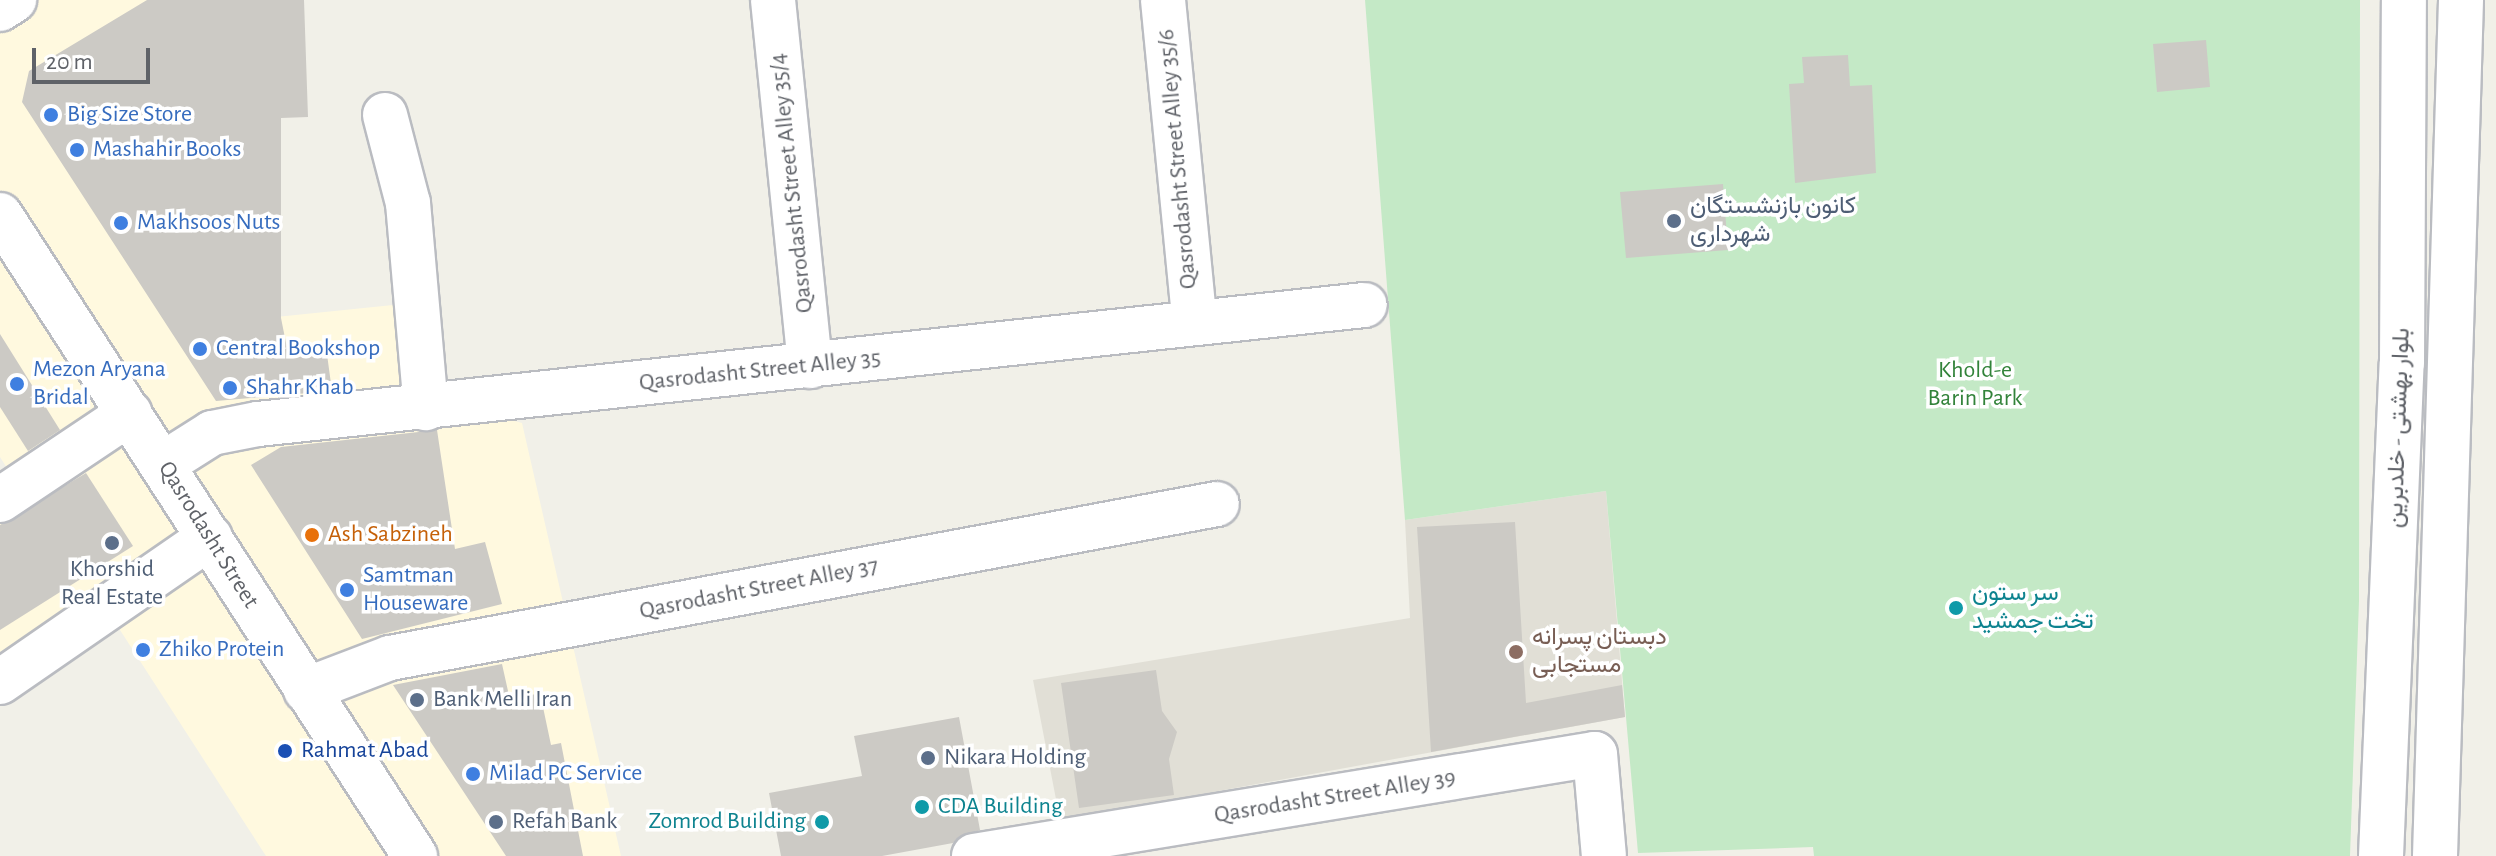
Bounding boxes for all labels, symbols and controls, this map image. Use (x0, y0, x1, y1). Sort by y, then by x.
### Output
street label: Qasrodasht Street Alley 35/6 (1152, 28, 1204, 290)
scale bar (36, 32, 154, 82)
text: 20 m (46, 50, 93, 74)
street label: Qasrodasht Street Alley 35/4 (764, 52, 820, 314)
place label: Big Size Store (67, 101, 192, 129)
marker: Big Size Store (42, 106, 60, 124)
place label: Mashahir Books (93, 136, 241, 164)
marker: Mashahir Books (68, 141, 86, 159)
place label: کانون بازنشستگان شهرداری (1690, 193, 1856, 249)
place label: Makhsoos Nuts (137, 209, 280, 237)
marker: کانون بازنشستگان شهرداری (1665, 212, 1683, 230)
marker: Makhsoos Nuts (112, 214, 130, 232)
street label: بلوار بهشتی - خلدبرین (2381, 327, 2417, 529)
place label: Central Bookshop (216, 335, 380, 363)
marker: Central Bookshop (191, 340, 209, 358)
street label: Qasrodasht Street Alley 35 (638, 344, 882, 398)
place label: Mezon Aryana Bridal (33, 356, 166, 412)
park label: Khold-e Barin Park (1927, 357, 2023, 413)
place label: Shahr Khab (246, 374, 354, 402)
marker: Mezon Aryana Bridal (8, 375, 26, 393)
marker: Shahr Khab (221, 379, 239, 397)
street label: Qasrodasht Street (151, 456, 265, 614)
place label: Ash Sabzineh (328, 521, 453, 549)
marker: Ash Sabzineh (303, 526, 321, 544)
marker: Khorshid Real Estate (103, 534, 121, 552)
street label: Qasrodasht Street Alley 37 (637, 552, 881, 626)
place label: Khorshid Real Estate (61, 556, 163, 612)
place label: Samtman Houseware (363, 562, 468, 618)
place label: سر ستون تخت جمشید (1972, 580, 2094, 636)
marker: Samtman Houseware (338, 581, 356, 599)
marker: سر ستون تخت جمشید (1947, 599, 1965, 617)
place label: دبستان پسرانه مستجابی (1532, 624, 1667, 680)
place label: Zhiko Protein (159, 636, 284, 664)
marker: Zhiko Protein (134, 641, 152, 659)
marker: دبستان پسرانه مستجابی (1507, 643, 1525, 661)
place label: Bank Melli Iran (433, 686, 572, 714)
marker: Bank Melli Iran (408, 691, 426, 709)
place label: Rahmat Abad (301, 737, 429, 765)
marker: Rahmat Abad (276, 742, 294, 760)
place label: Nikara Holding (944, 744, 1086, 772)
marker: Nikara Holding (919, 749, 937, 767)
place label: Milad PC Service (489, 760, 642, 788)
street label: Qasrodasht Street Alley 39 (1212, 764, 1458, 830)
marker: Milad PC Service (464, 765, 482, 783)
place label: CDA Building (938, 793, 1063, 821)
marker: CDA Building (913, 798, 931, 816)
place label: Refah Bank (512, 808, 617, 836)
place label: Zomrod Building (648, 808, 806, 836)
marker: Refah Bank (487, 813, 505, 831)
marker: Zomrod Building (813, 813, 831, 831)

